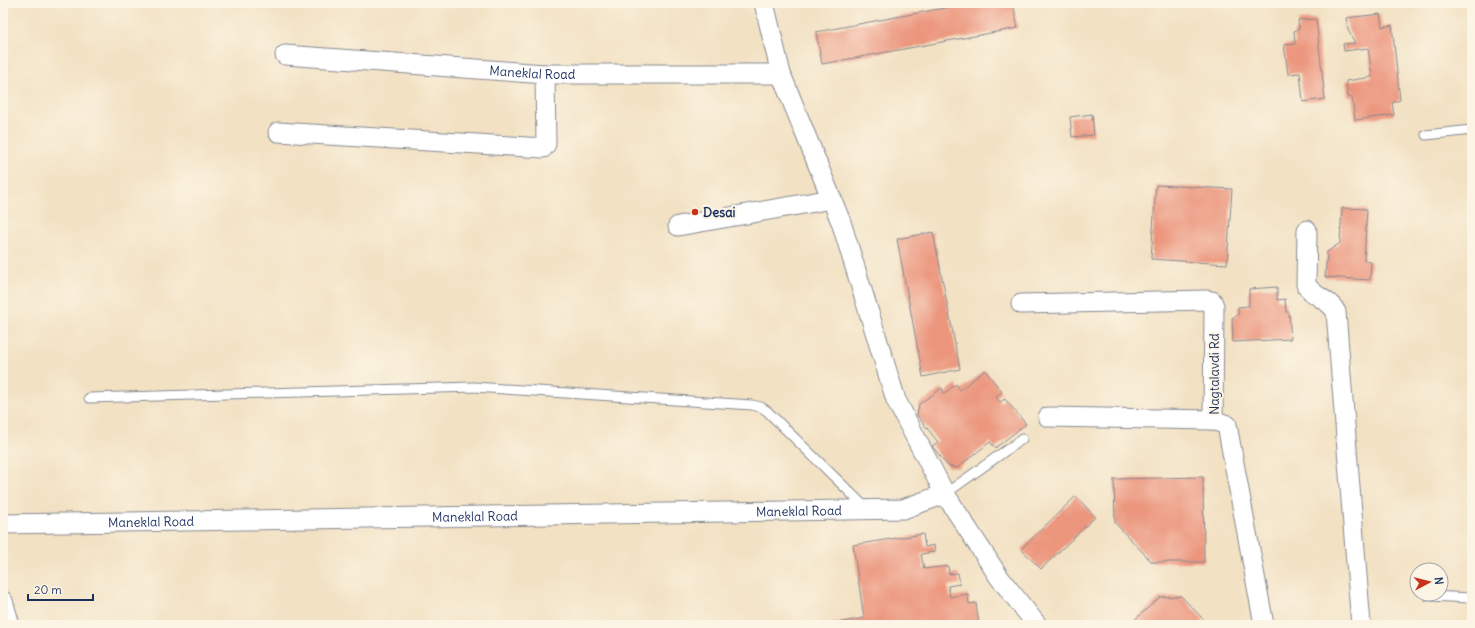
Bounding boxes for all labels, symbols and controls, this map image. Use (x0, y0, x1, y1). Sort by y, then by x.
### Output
street label: Maneklal Road (489, 62, 576, 83)
place label: Desai (703, 204, 736, 221)
marker: Desai (690, 207, 700, 217)
street label: Nagtalavdi Rd (1206, 333, 1223, 415)
street label: Maneklal Road (756, 502, 842, 520)
street label: Maneklal Road (432, 507, 518, 526)
street label: Maneklal Road (108, 513, 194, 531)
north arrow (1409, 562, 1449, 602)
scale bar (28, 576, 93, 602)
text: N (1432, 576, 1446, 585)
text: 20 m (34, 582, 62, 597)

